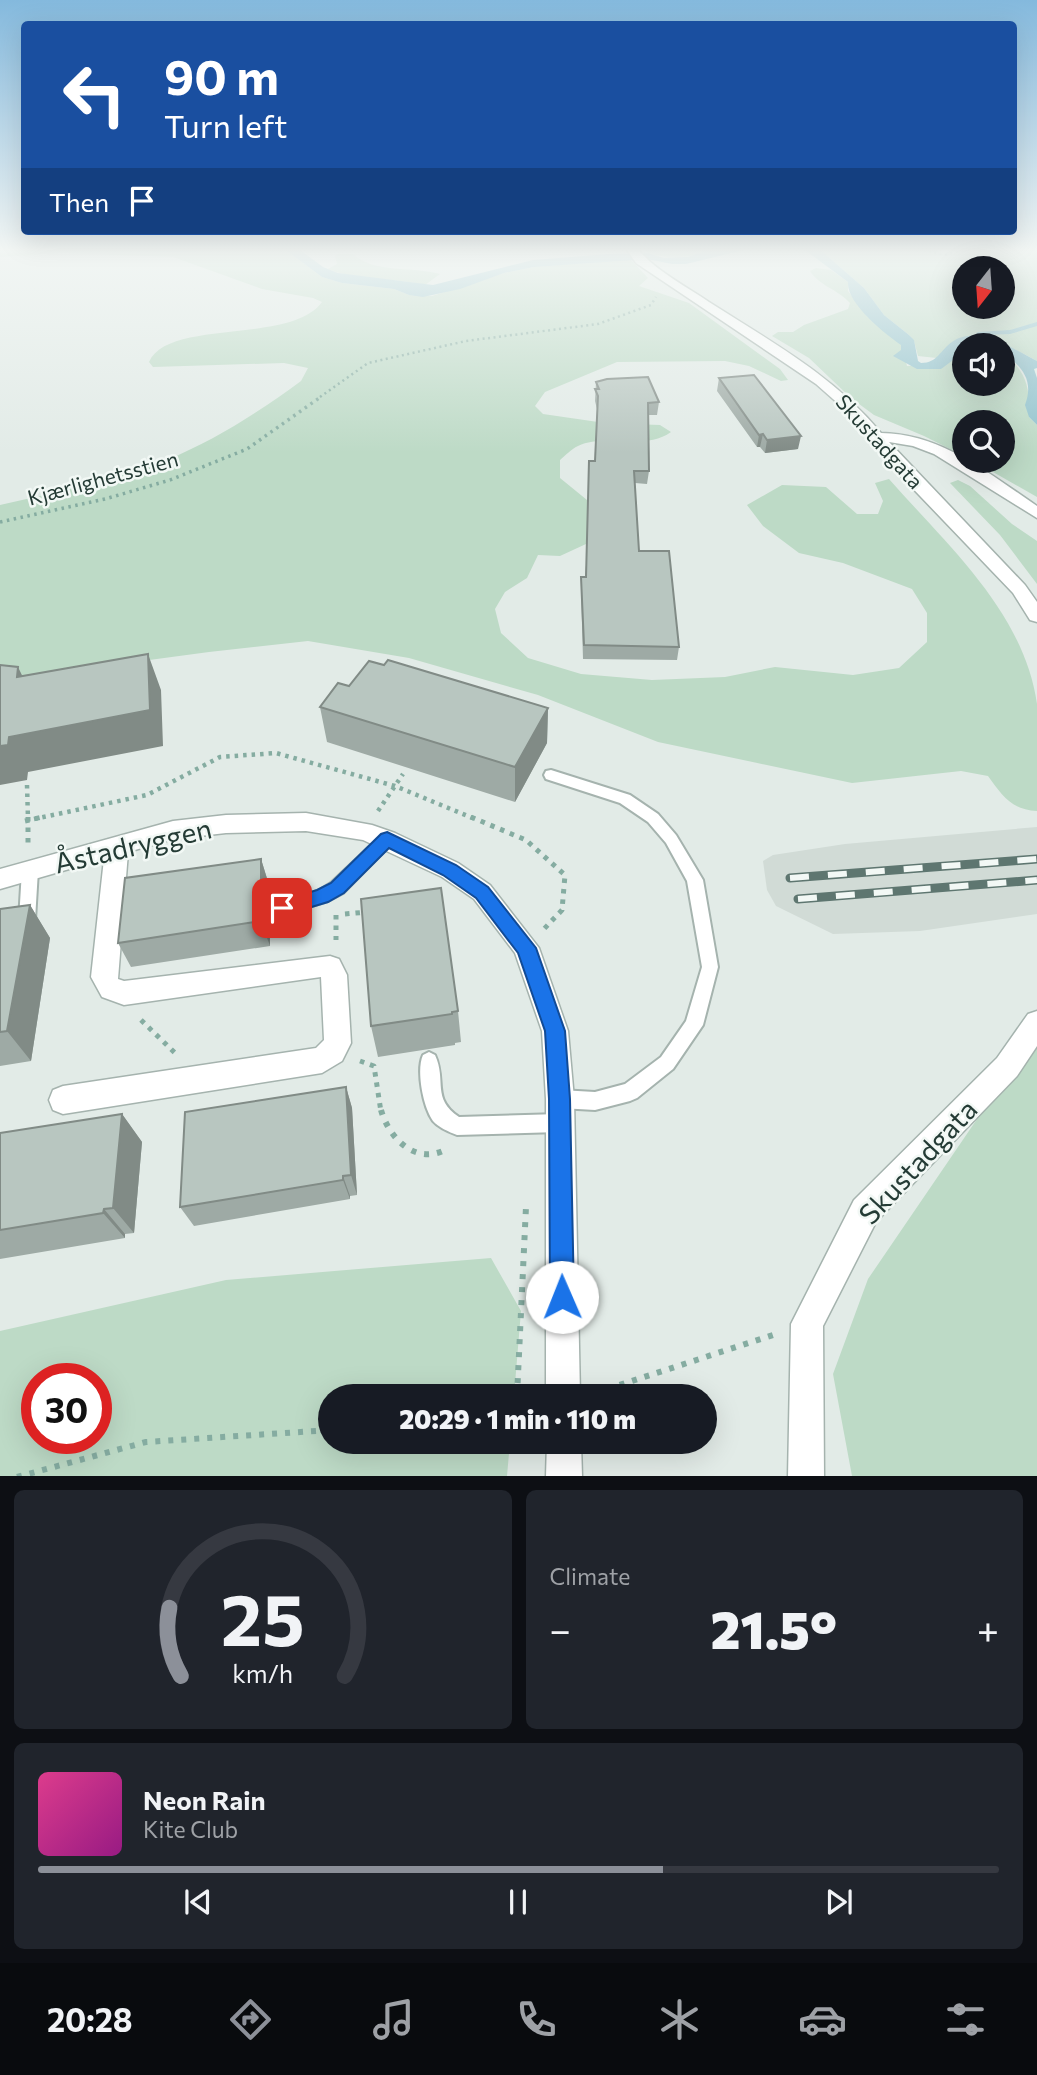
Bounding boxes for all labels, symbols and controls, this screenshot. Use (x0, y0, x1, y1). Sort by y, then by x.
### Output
text: 90 m (164, 45, 279, 105)
icon: left (49, 49, 140, 140)
text: Turn left (164, 105, 288, 145)
icon: arrive (123, 182, 161, 220)
text: Then (49, 186, 109, 217)
north arrow (952, 256, 1015, 318)
map controls (952, 256, 1015, 473)
button: sound (952, 333, 1015, 396)
street label: Skustadgata (831, 389, 929, 493)
button: search (952, 410, 1015, 473)
street label: Kjærlighetsstien (25, 445, 181, 510)
street label: Åstadryggen (51, 810, 215, 880)
pin (252, 878, 312, 938)
icon: arrive (263, 889, 301, 927)
street label: Skustadgata (851, 1092, 984, 1231)
position arrow (525, 1260, 599, 1334)
speed limit sign: 30 (21, 1363, 112, 1454)
text: 20:29 · 1 min · 110 m (399, 1403, 636, 1434)
text: Climate (550, 1562, 631, 1590)
text: 25 (221, 1572, 305, 1661)
text: 21.5° (711, 1596, 837, 1660)
text: − (550, 1605, 571, 1652)
text: + (977, 1605, 999, 1652)
text: km/h (232, 1657, 293, 1687)
text: Neon Rain (143, 1784, 266, 1815)
text: Kite Club (143, 1815, 238, 1843)
icon: previous (179, 1883, 217, 1921)
icon: pause (499, 1883, 537, 1921)
icon: next (820, 1883, 858, 1921)
icon: directions (226, 1995, 275, 2044)
icon: music (369, 1995, 418, 2044)
icon: phone (512, 1995, 561, 2044)
icon: climate (655, 1995, 704, 2044)
icon: car (798, 1995, 847, 2044)
icon: filters (941, 1995, 990, 2044)
text: 20:28 (47, 1999, 133, 2039)

